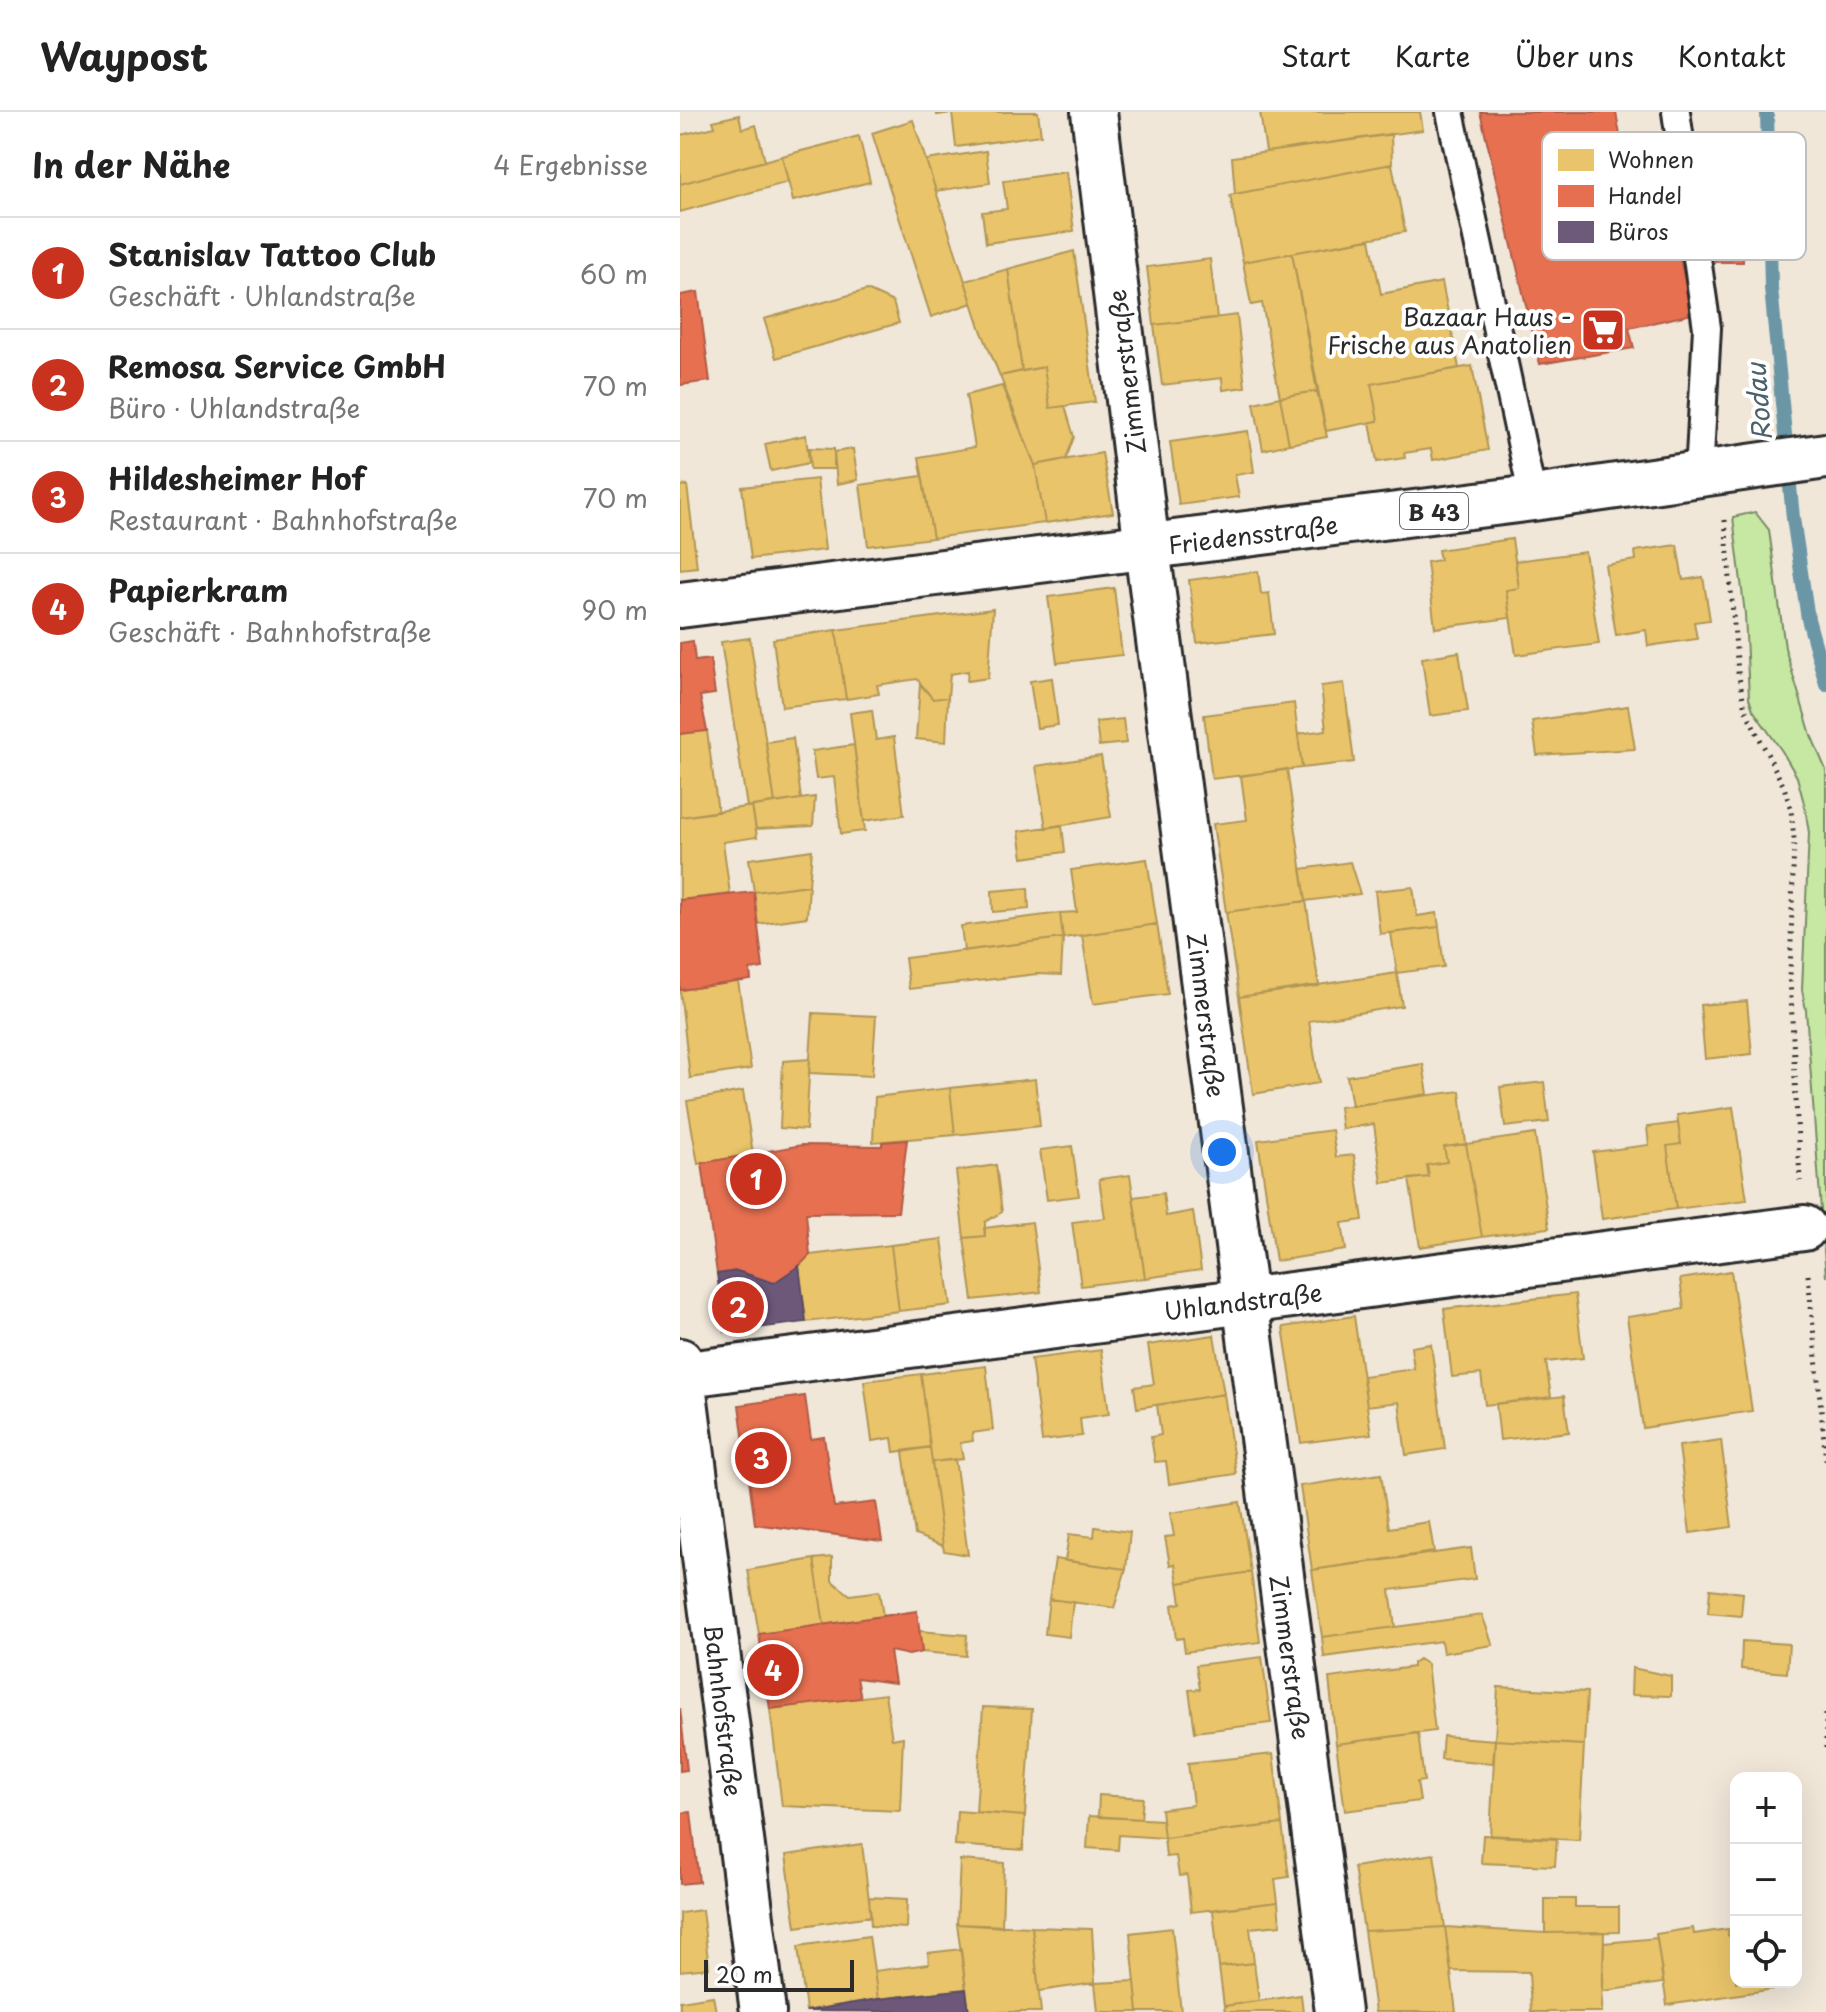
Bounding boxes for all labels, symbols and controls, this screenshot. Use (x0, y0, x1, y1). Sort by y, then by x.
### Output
text: Waypost (40, 27, 208, 84)
text: Start (1281, 34, 1351, 77)
text: Karte (1395, 34, 1470, 77)
text: Über uns (1514, 34, 1634, 77)
text: Kontakt (1678, 34, 1786, 77)
legend (1542, 132, 1806, 260)
text: In der Nähe (32, 138, 230, 190)
text: Wohnen (1608, 142, 1694, 175)
text: 4 Ergebnisse (493, 145, 648, 184)
text: Handel (1608, 178, 1682, 211)
text: Büros (1608, 214, 1668, 247)
text: Stanislav Tattoo Club (108, 231, 436, 276)
text: 1 (52, 254, 64, 293)
text: 60 m (580, 254, 648, 293)
text: Geschäft · Uhlandstraße (108, 276, 416, 315)
street label: Zimmerstraße (1098, 288, 1154, 456)
place label: Bazaar Haus - Frische aus Anatolien (1327, 298, 1572, 362)
supermarket icon: Bazaar Haus - Frische aus Anatolien (1579, 306, 1627, 354)
text: Remosa Service GmbH (108, 343, 446, 388)
water label: Rodau (1735, 360, 1781, 442)
text: 2 (49, 366, 67, 405)
text: 70 m (583, 366, 648, 405)
text: Büro · Uhlandstraße (108, 388, 360, 427)
text: Hildesheimer Hof (108, 455, 365, 500)
text: 3 (49, 478, 67, 517)
text: 70 m (583, 478, 648, 517)
road number: B 43 (1400, 493, 1468, 529)
text: Restaurant · Bahnhofstraße (108, 500, 458, 539)
street label: Friedensstraße (1166, 506, 1340, 562)
text: Papierkram (108, 567, 288, 612)
text: 4 (49, 590, 67, 629)
text: 90 m (581, 590, 648, 629)
text: Geschäft · Bahnhofstraße (108, 612, 432, 651)
street label: Zimmerstraße (1179, 931, 1235, 1099)
your location (1202, 1132, 1242, 1172)
pin: 1 (730, 1149, 782, 1209)
street label: Uhlandstraße (1162, 1273, 1324, 1329)
pin: 2 (712, 1277, 764, 1337)
pin: 3 (735, 1428, 787, 1488)
street label: Zimmerstraße (1262, 1572, 1320, 1742)
street label: Bahnhofstraße (696, 1622, 752, 1798)
pin: 4 (747, 1640, 799, 1700)
map controls (1730, 1772, 1802, 1988)
button: + (1730, 1772, 1802, 1844)
button: − (1730, 1844, 1802, 1916)
button: locate (1730, 1916, 1802, 1988)
scale bar (704, 1956, 854, 1992)
text: 20 m (716, 1957, 773, 1990)

